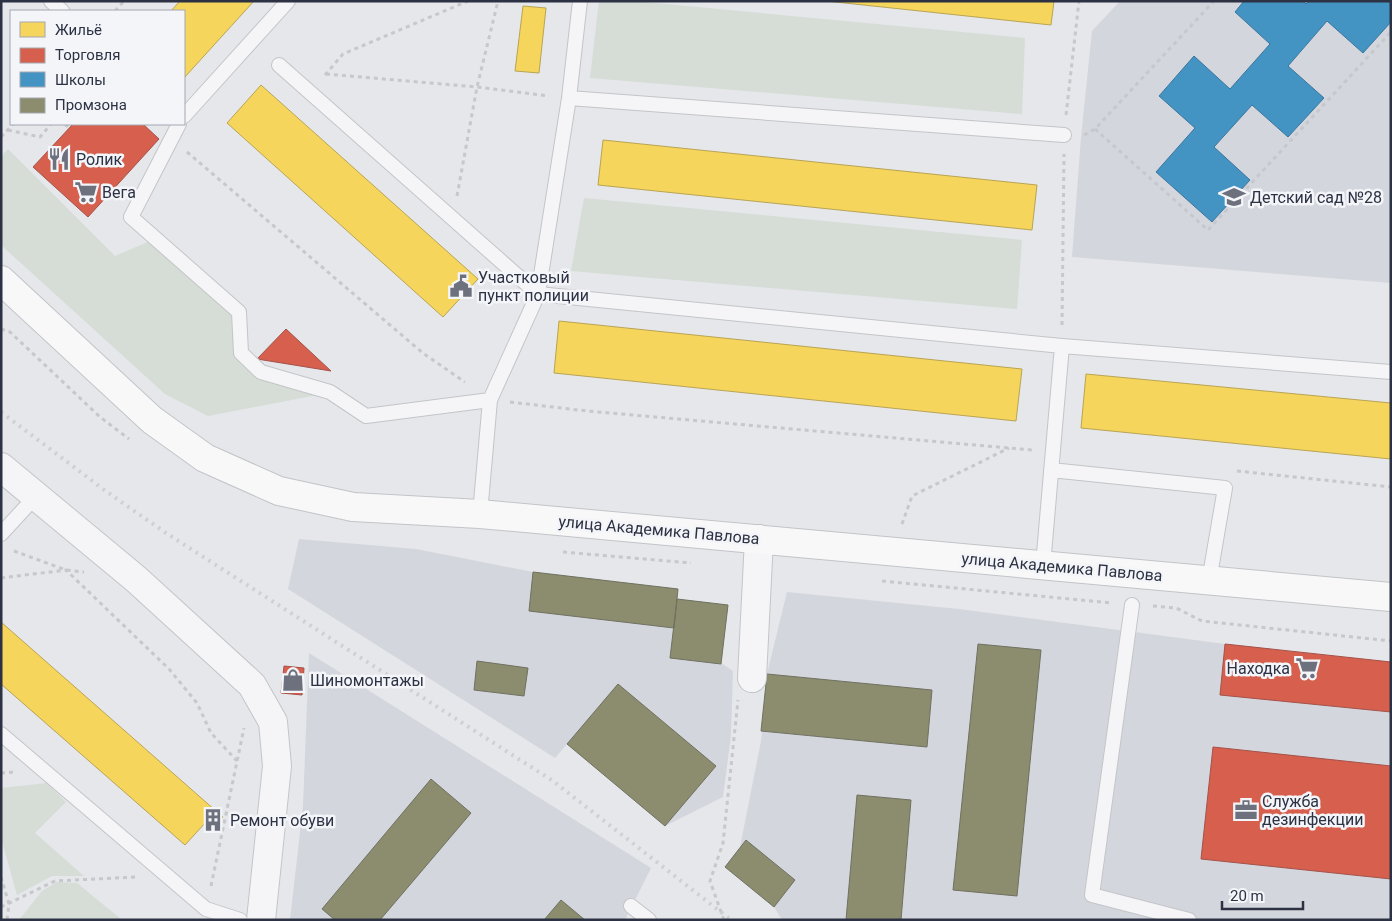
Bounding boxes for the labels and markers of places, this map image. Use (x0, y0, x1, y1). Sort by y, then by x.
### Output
restaurant icon: Ролик (46, 146, 72, 172)
place label: Ролик (76, 150, 122, 169)
supermarket icon: Вега (73, 179, 99, 205)
place label: Вега (102, 183, 136, 202)
school or university icon: Детский сад №28 (1221, 184, 1247, 210)
place label: Детский сад №28 (1250, 188, 1382, 207)
place label: Участковый пункт полиции (478, 268, 589, 305)
public building icon: Участковый пункт полиции (448, 273, 474, 299)
supermarket icon: Находка (1294, 655, 1320, 681)
place label: Находка (1227, 659, 1290, 678)
shop icon: Шиномонтажы (280, 667, 306, 693)
place label: Шиномонтажы (310, 671, 424, 690)
place label: Служба дезинфекции (1262, 792, 1363, 829)
office icon: Служба дезинфекции (1233, 797, 1259, 823)
building icon: Ремонт обуви (200, 807, 226, 833)
place label: Ремонт обуви (230, 811, 334, 830)

